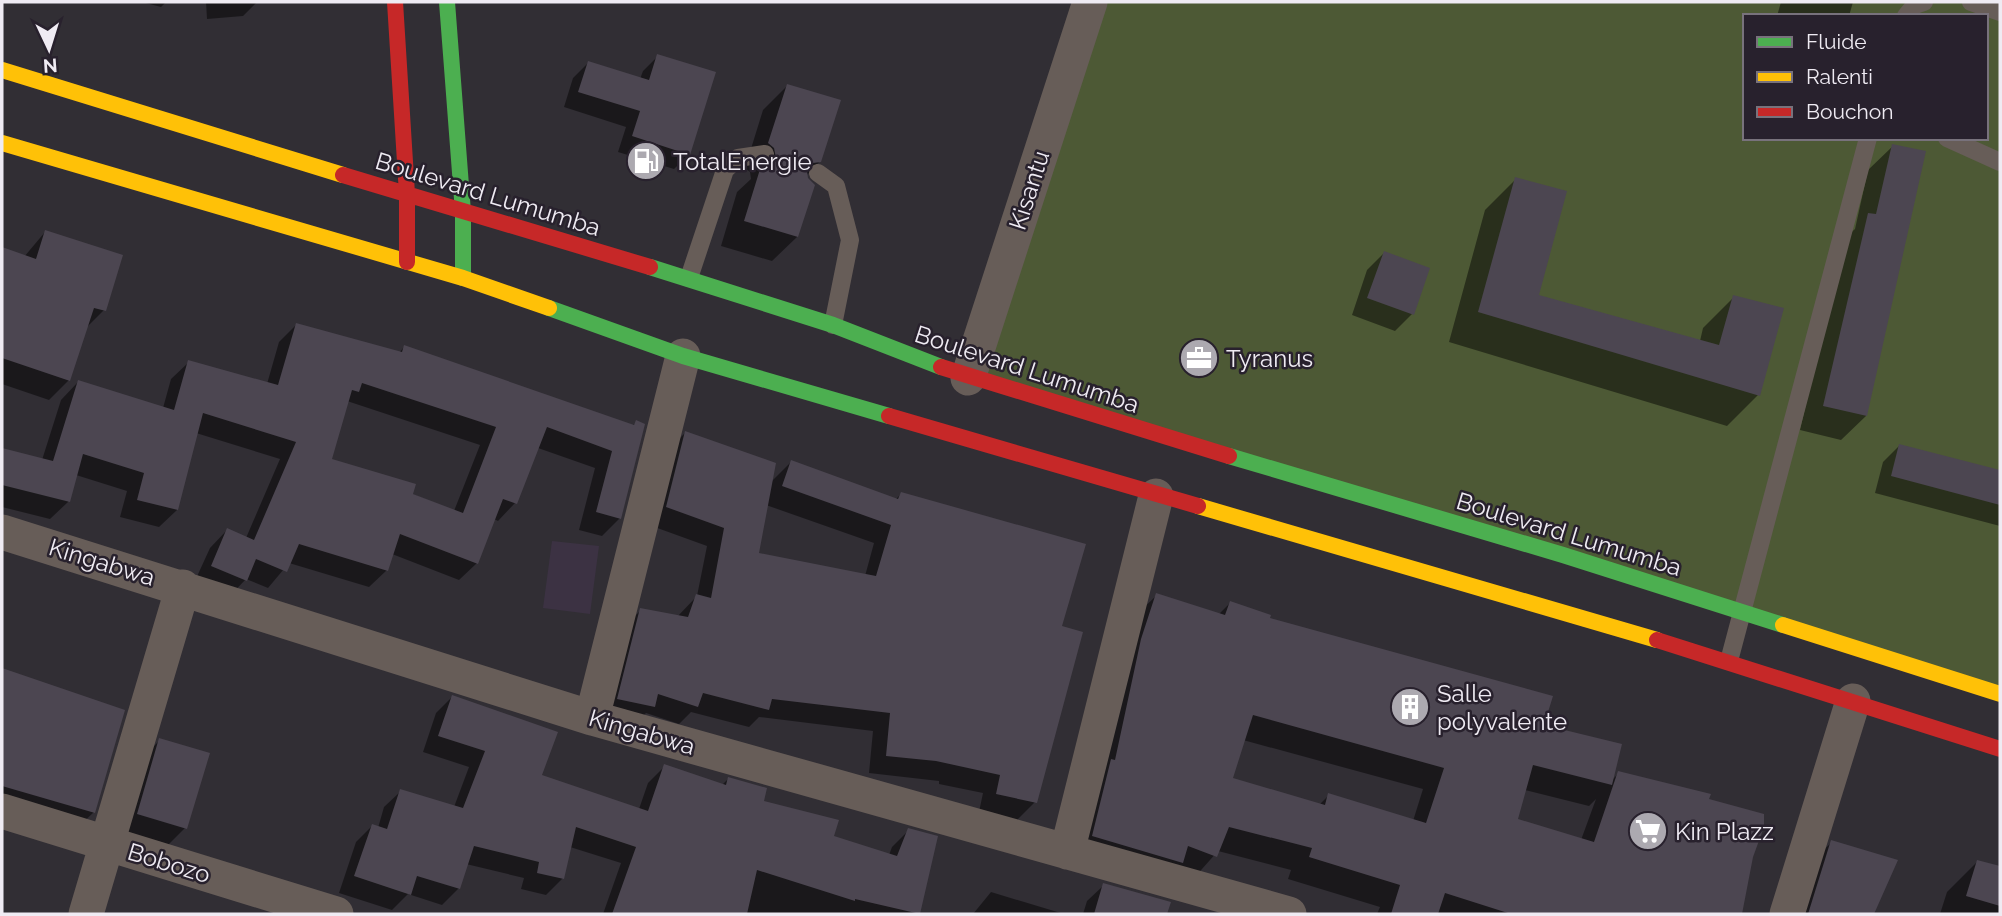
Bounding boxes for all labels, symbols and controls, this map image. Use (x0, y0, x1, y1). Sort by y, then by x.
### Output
north arrow (14, 14, 84, 84)
legend (1743, 14, 1988, 140)
text: Fluide (1806, 29, 1867, 54)
text: N (42, 54, 58, 77)
text: Ralenti (1806, 64, 1873, 89)
text: Bouchon (1806, 99, 1893, 124)
fuel station icon: TotalEnergie (625, 140, 667, 182)
street label: Boulevard Lumumba (372, 146, 604, 242)
place label: TotalEnergie (673, 147, 812, 176)
street label: Kisantu (1003, 147, 1055, 233)
street label: Boulevard Lumumba (911, 319, 1143, 419)
office icon: Tyranus (1178, 337, 1220, 379)
place label: Tyranus (1226, 344, 1313, 373)
street label: Boulevard Lumumba (1453, 486, 1685, 582)
street label: Kingabwa (46, 532, 158, 592)
place label: Salle polyvalente (1437, 679, 1567, 736)
building icon: Salle polyvalente (1389, 686, 1431, 728)
street label: Kingabwa (585, 703, 699, 761)
supermarket icon: Kin Plazz (1627, 810, 1669, 852)
place label: Kin Plazz (1675, 817, 1774, 846)
street label: Bobozo (124, 837, 214, 889)

